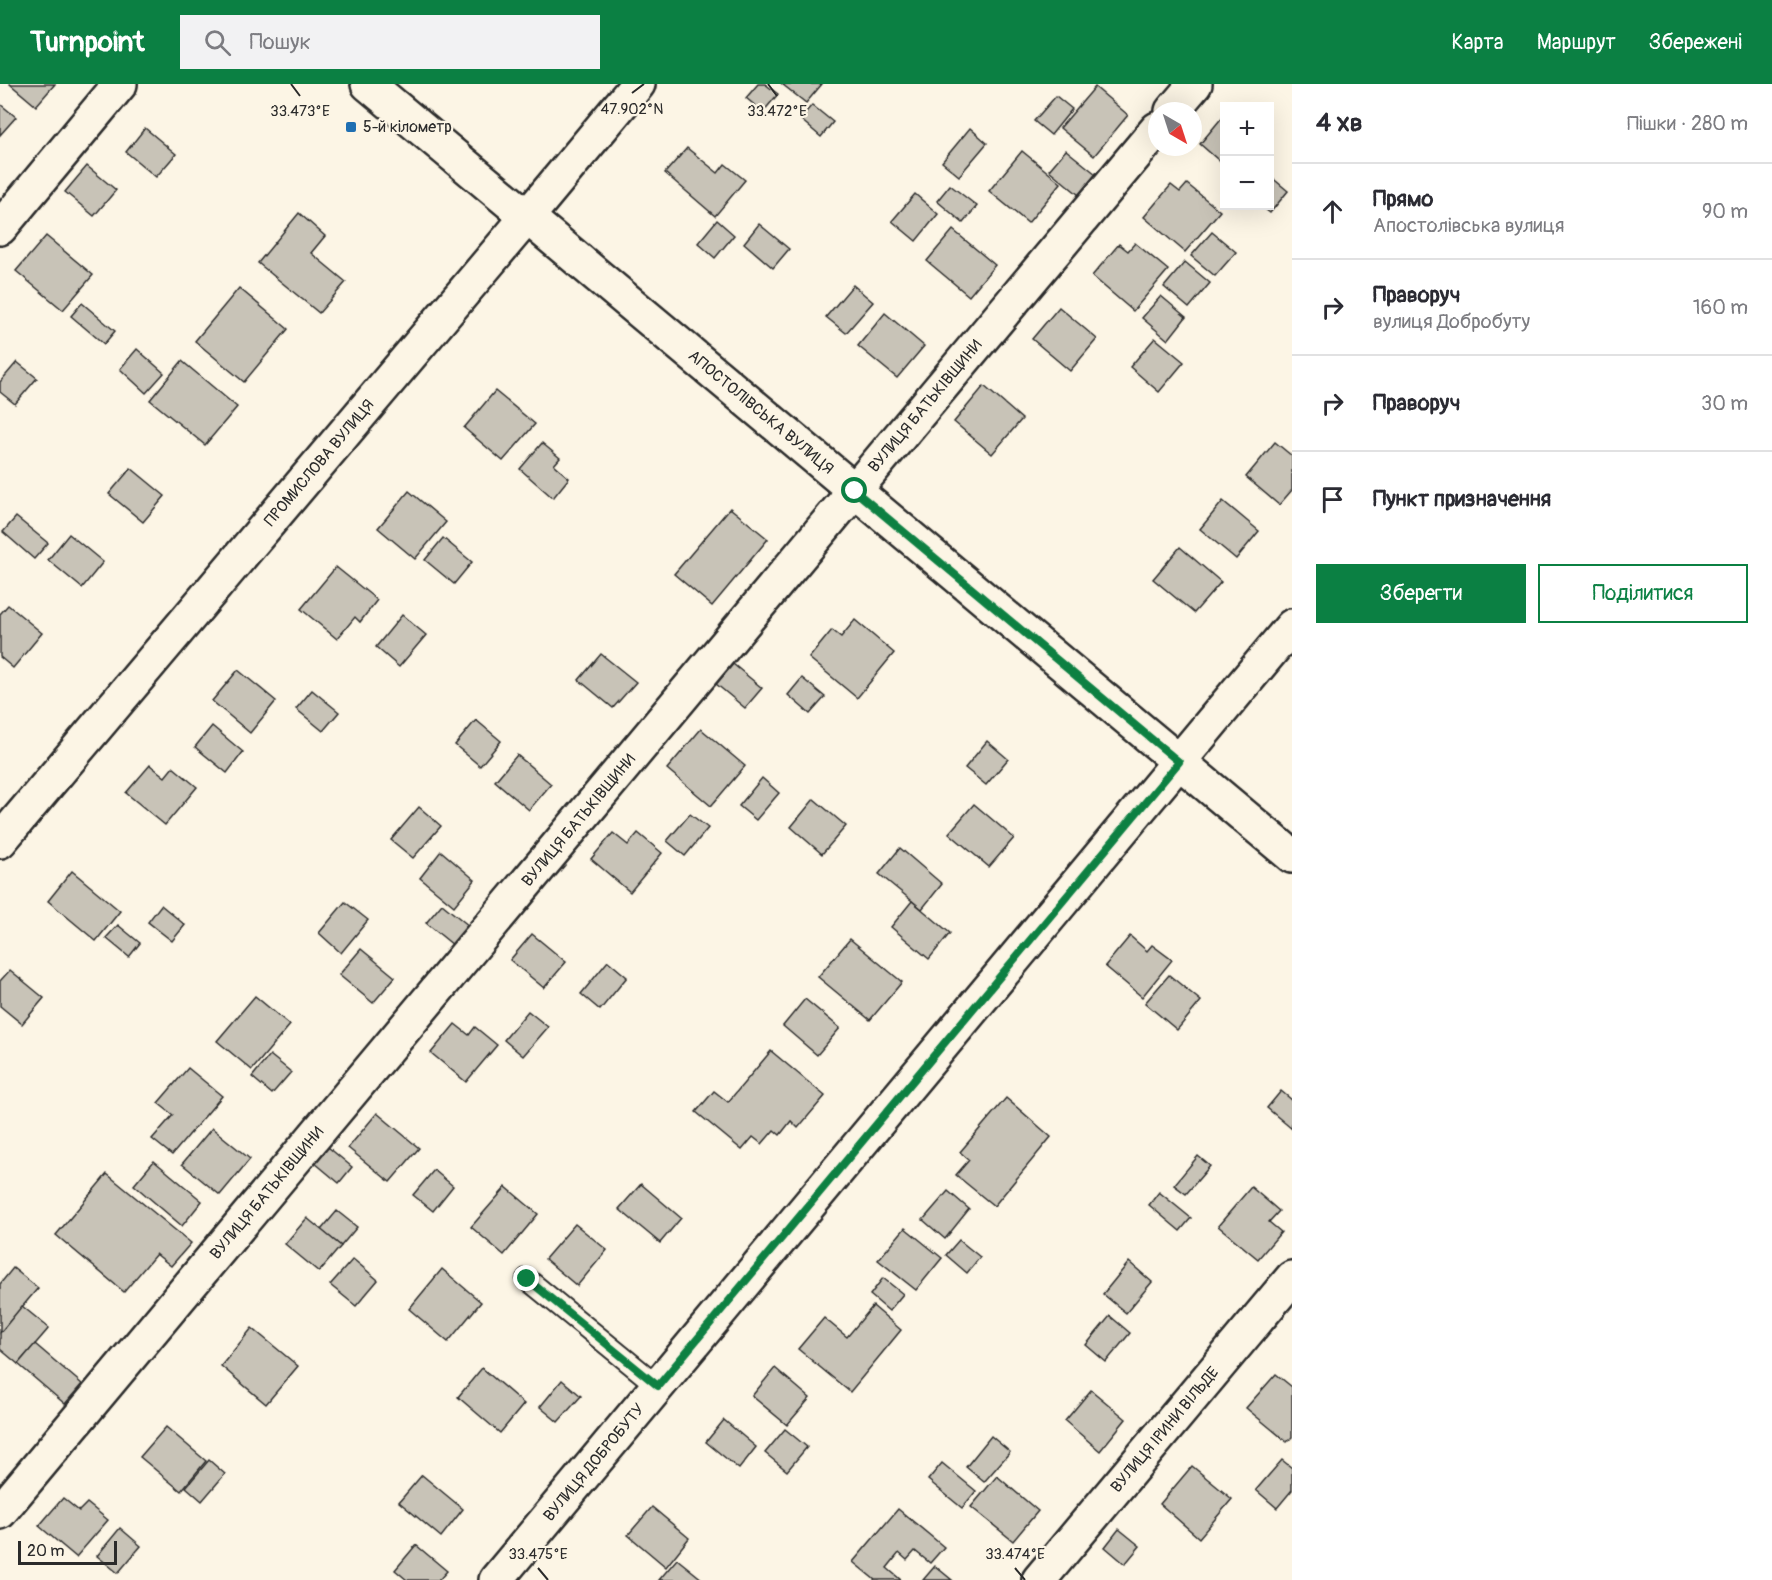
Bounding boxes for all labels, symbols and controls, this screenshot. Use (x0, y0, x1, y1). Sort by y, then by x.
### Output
search box (180, 15, 600, 69)
text: Turnpoint (30, 25, 144, 60)
icon: search (201, 26, 234, 59)
text: Пошук (249, 28, 311, 56)
text: Карта (1452, 29, 1504, 56)
text: Маршрут (1537, 29, 1616, 56)
text: Збережені (1649, 29, 1742, 56)
text: 47.902°N (601, 100, 664, 119)
text: 33.473°E (270, 102, 330, 121)
text: 33.472°E (747, 102, 807, 121)
north arrow (1148, 102, 1202, 156)
map controls (1220, 102, 1274, 210)
button: + (1220, 102, 1274, 156)
text: 4 хв (1316, 107, 1363, 139)
text: Пішки · 280 m (1627, 111, 1748, 136)
place label: 5-й кілометр (363, 117, 452, 137)
marker: 5-й кілометр (344, 120, 358, 134)
button: − (1220, 156, 1274, 210)
text: Прямо (1373, 185, 1433, 213)
icon: ahead (1316, 195, 1349, 228)
text: 90 m (1702, 199, 1748, 224)
text: Апостолівська вулиця (1373, 213, 1564, 238)
text: Праворуч (1373, 281, 1460, 309)
icon: right (1316, 291, 1349, 324)
text: 160 m (1693, 295, 1748, 320)
text: вулиця Добробуту (1373, 309, 1530, 334)
street label: ВУЛИЦЯ БАТЬКІВЩИНИ (864, 335, 987, 476)
street label: АПОСТОЛІВСЬКА ВУЛИЦЯ (684, 346, 838, 479)
icon: right (1316, 387, 1349, 420)
text: Праворуч (1373, 389, 1460, 417)
text: 30 m (1701, 391, 1748, 416)
street label: ПРОМИСЛОВА ВУЛИЦЯ (260, 395, 379, 530)
route start (841, 477, 867, 503)
icon: arrive (1316, 483, 1349, 516)
text: Пункт призначення (1373, 485, 1551, 513)
button: Зберегти (1316, 564, 1526, 623)
button: Поділитися (1538, 564, 1748, 623)
street label: ВУЛИЦЯ БАТЬКІВЩИНИ (518, 749, 640, 891)
street label: ВУЛИЦЯ БАТЬКІВЩИНИ (206, 1122, 328, 1263)
route end (513, 1265, 539, 1291)
street label: ВУЛИЦЯ ІРИНИ ВІЛЬДЕ (1106, 1363, 1223, 1497)
street label: ВУЛИЦЯ ДОБРОБУТУ (539, 1399, 649, 1525)
scale bar (18, 1538, 117, 1566)
text: 20 m (27, 1541, 65, 1561)
text: 33.475°E (508, 1545, 568, 1564)
text: 33.474°E (985, 1545, 1045, 1564)

